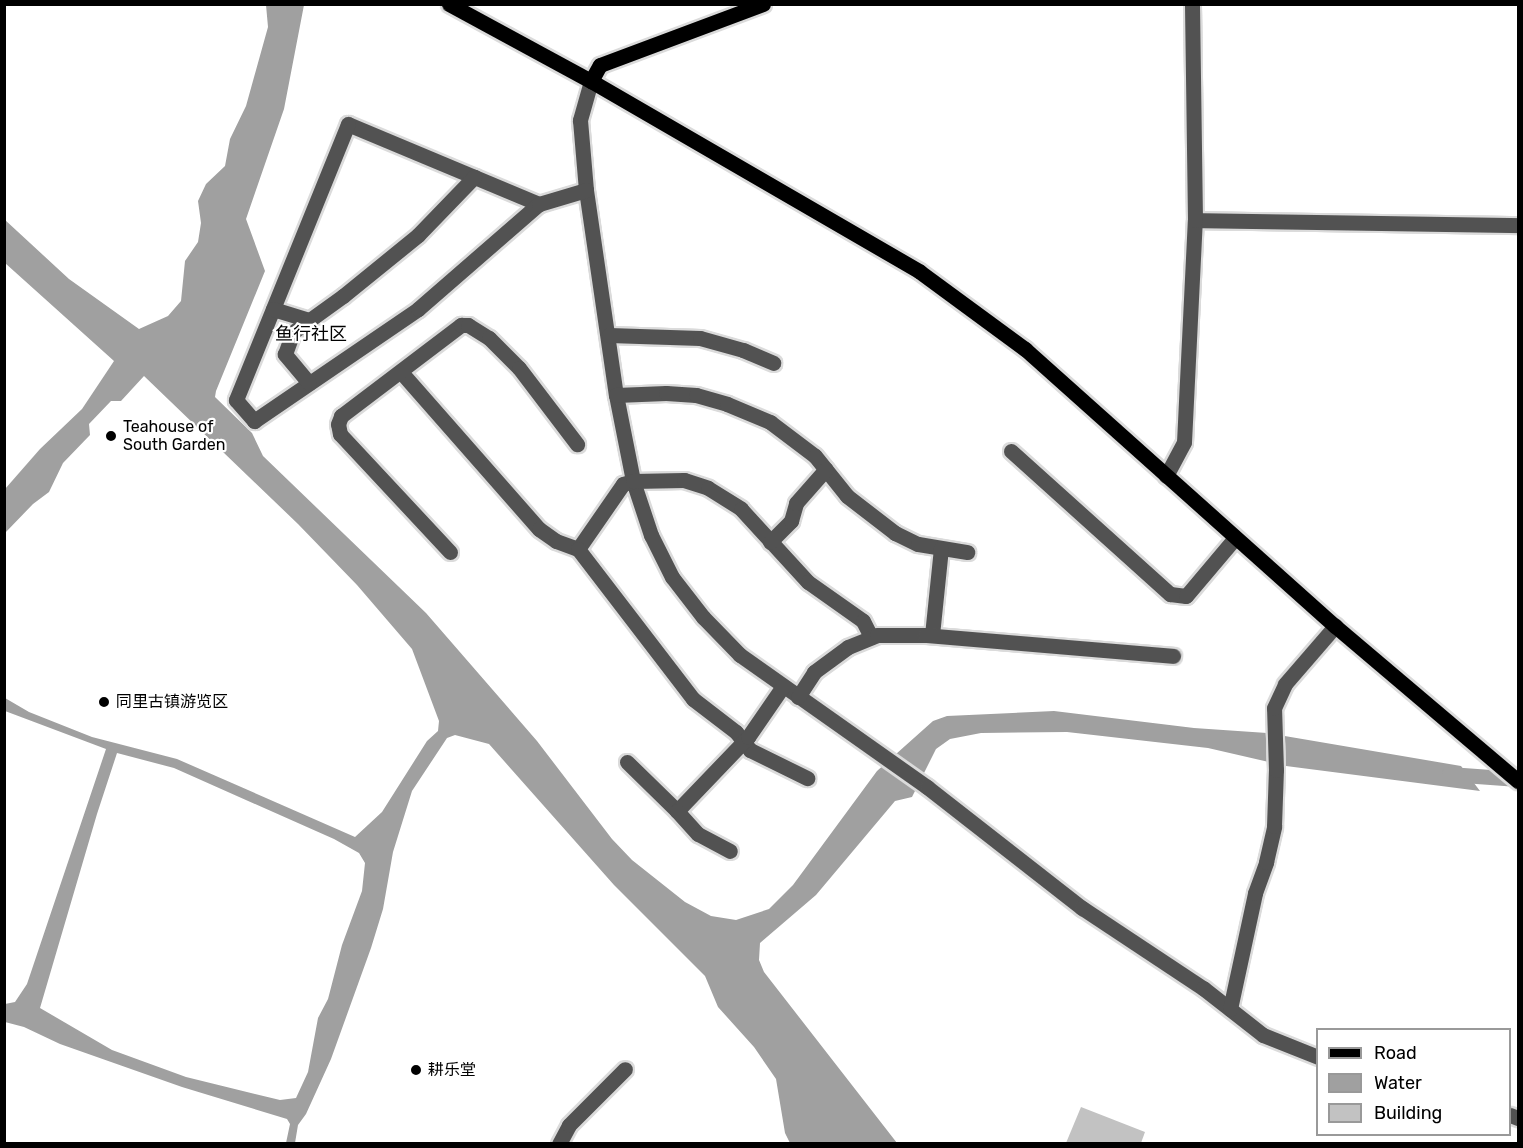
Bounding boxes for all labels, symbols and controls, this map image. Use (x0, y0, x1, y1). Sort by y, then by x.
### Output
district label: 鱼行社区 (275, 323, 347, 345)
place label: Teahouse of South Garden (123, 417, 226, 455)
marker: Teahouse of South Garden (104, 429, 118, 443)
place label: 同里古镇游览区 (116, 692, 228, 712)
marker: 同里古镇游览区 (97, 695, 111, 709)
legend (1316, 1028, 1511, 1136)
text: Road (1374, 1042, 1417, 1064)
place label: 耕乐堂 (428, 1060, 476, 1080)
marker: 耕乐堂 (409, 1063, 423, 1077)
text: Water (1374, 1072, 1422, 1094)
text: Building (1374, 1102, 1442, 1124)

